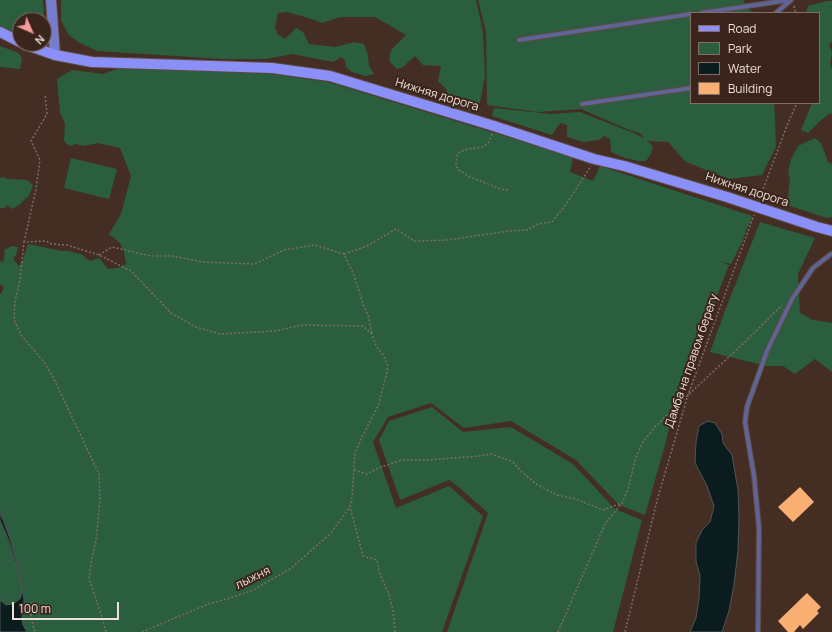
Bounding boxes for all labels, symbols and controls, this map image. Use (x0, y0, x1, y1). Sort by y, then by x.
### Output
north arrow (12, 12, 52, 52)
legend (690, 12, 820, 104)
text: Road (728, 20, 756, 37)
text: N (32, 32, 48, 48)
text: Park (728, 40, 752, 57)
text: Water (728, 60, 761, 77)
street label: Нижняя дорога (393, 75, 481, 115)
text: Building (728, 80, 772, 97)
street label: Нижняя дорога (704, 170, 790, 210)
street label: Дамба на правом берегу (662, 292, 722, 430)
street label: лыжня (233, 563, 273, 593)
scale bar (14, 594, 121, 620)
text: 100 m (19, 600, 51, 617)

